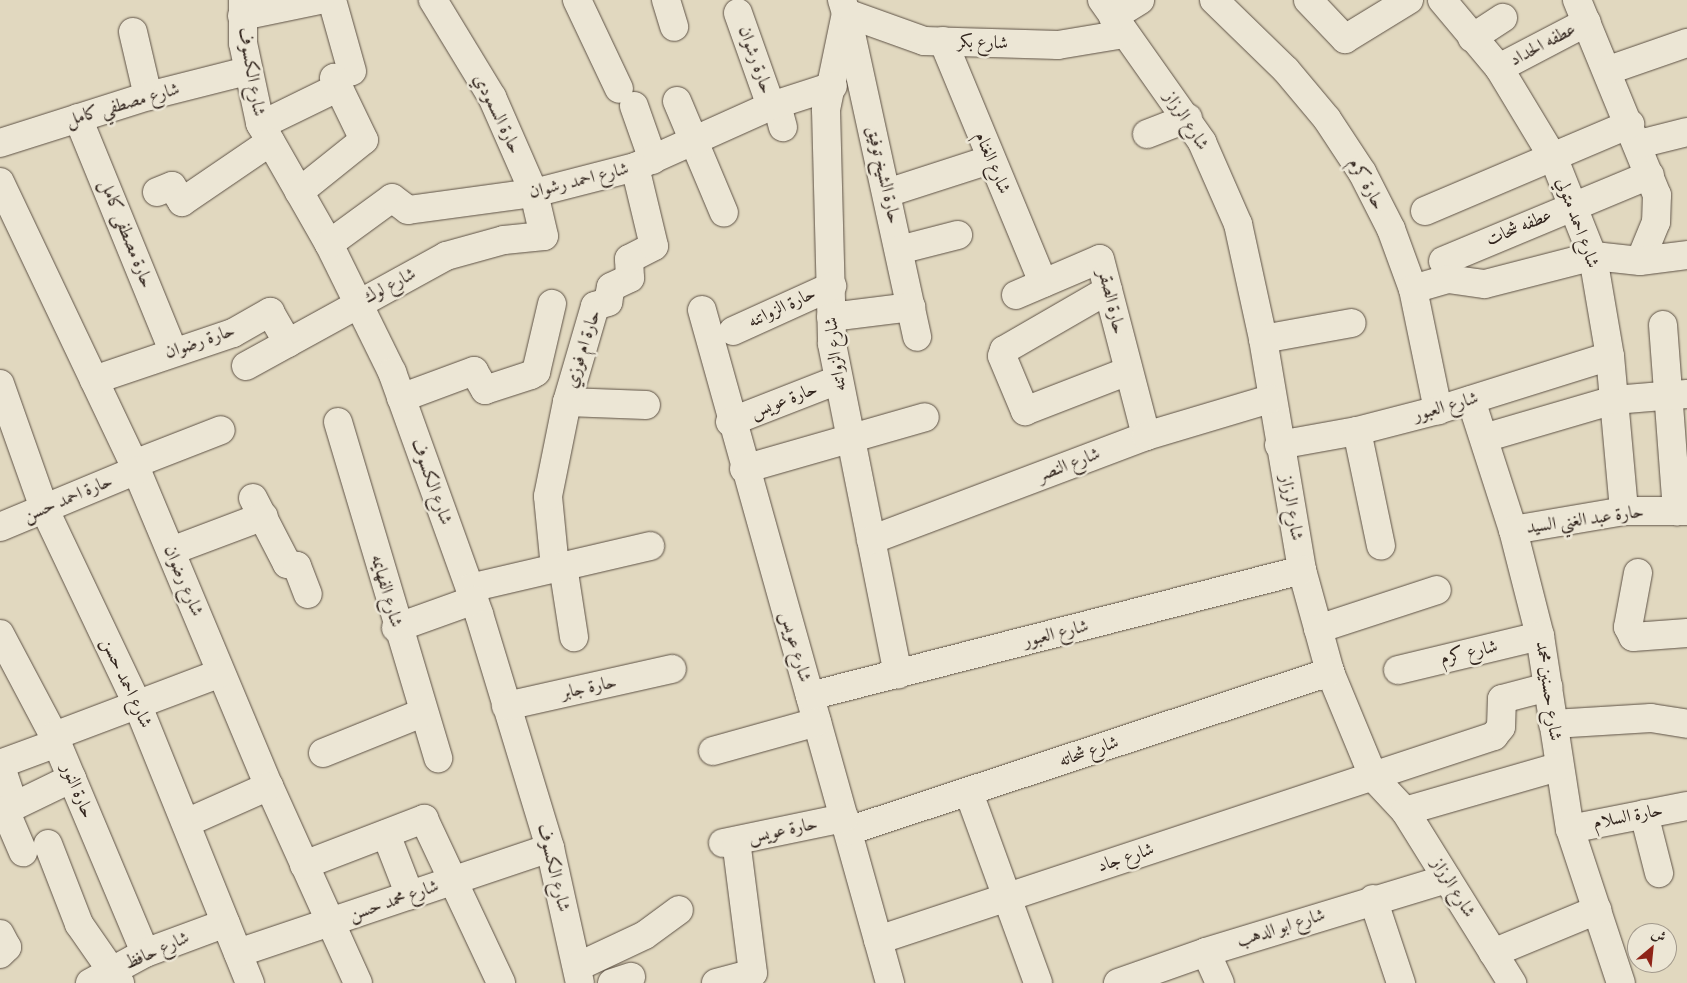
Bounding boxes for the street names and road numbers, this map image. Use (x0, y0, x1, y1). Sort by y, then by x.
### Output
street label: عطفه الحداد (1506, 19, 1580, 71)
street label: حارة رشوان (733, 23, 777, 97)
street label: شارع الكسوف (233, 26, 269, 118)
street label: شارع بكر (958, 31, 1008, 55)
street label: حارة السمودي (468, 71, 526, 157)
street label: شارع مصطفي كامل (64, 78, 182, 132)
street label: شارع الرزاز (1159, 87, 1213, 155)
street label: حارة الشيخ توفيق (861, 124, 905, 226)
street label: شارع الغنام (969, 129, 1015, 197)
street label: حارة كرم (1343, 154, 1389, 214)
street label: شارع احمد رشوان (527, 158, 631, 204)
street label: شارع احمد متولي (1551, 175, 1603, 271)
street label: حارة مصطفى كامل (94, 177, 158, 291)
street label: عطفه شحات (1483, 205, 1555, 251)
street label: شارع لوك (360, 263, 420, 309)
street label: حارة الصقر (1093, 268, 1129, 336)
street label: حارة الزواتنه (745, 283, 819, 333)
street label: حارة ام فوزي (560, 307, 606, 391)
street label: شارع الزواتنه (821, 316, 851, 392)
street label: حارة رضوان (162, 320, 238, 364)
street label: حارة عويس (747, 378, 821, 424)
street label: شارع العبور (1411, 387, 1481, 427)
street label: شارع الكسوف (405, 436, 457, 528)
street label: شارع النصر (1035, 443, 1103, 487)
street label: حارة احمد حسن (20, 471, 116, 527)
street label: شارع الرزاز (1275, 473, 1307, 543)
street label: حارة عبد الغني السيد (1525, 501, 1645, 539)
street label: شارع رضوان (158, 542, 208, 620)
street label: شارع الفهايمه (365, 552, 407, 630)
street label: شارع عويس (775, 609, 815, 685)
street label: شارع العبور (1021, 615, 1091, 653)
street label: شارع احمد حسن (96, 634, 156, 732)
street label: شارع كرم (1438, 636, 1500, 670)
street label: شارع حسنين محمد (1530, 640, 1566, 742)
street label: حارة جابر (559, 672, 619, 704)
street label: شارع شحاته (1056, 732, 1122, 772)
street label: حارة النور (56, 760, 98, 822)
street label: حارة السلام (1591, 800, 1665, 834)
street label: حارة عويس (746, 813, 820, 849)
street label: شارع الكسوف (532, 822, 574, 914)
street label: شارع جاد (1095, 839, 1157, 877)
street label: شارع الرزاز (1426, 854, 1480, 922)
street label: شارع محمد حسن (346, 876, 442, 926)
street label: شارع ابو الدهب (1234, 904, 1328, 952)
street label: شارع حافظ (121, 927, 193, 975)

